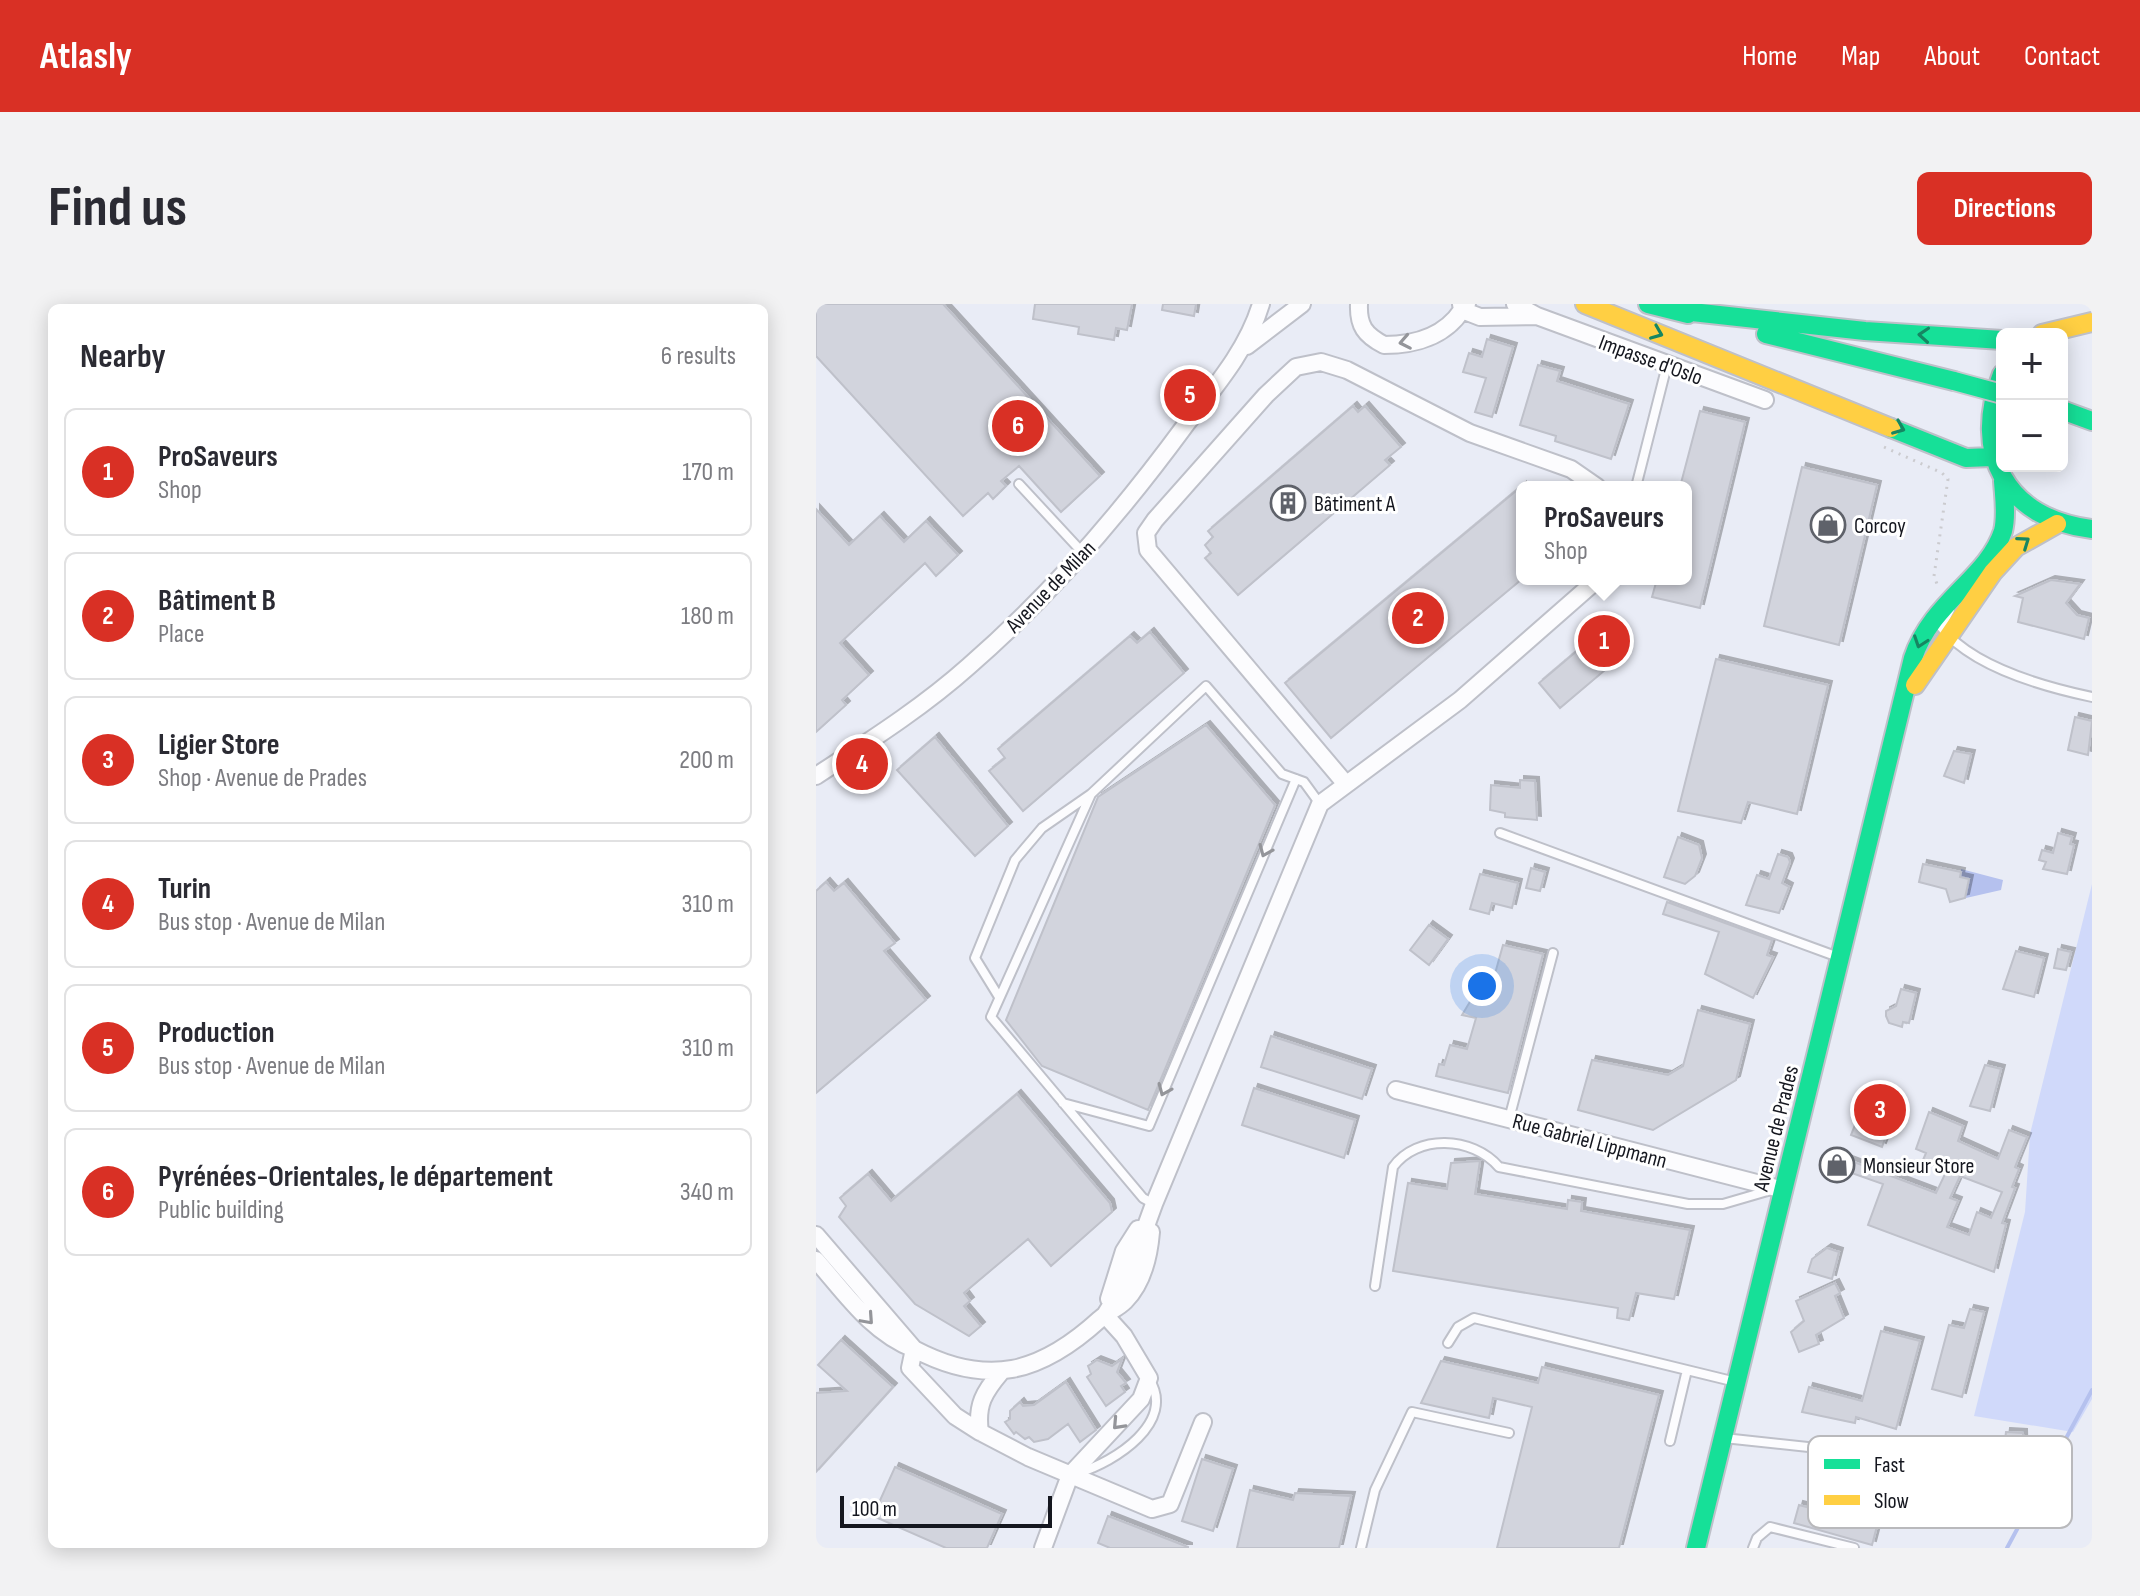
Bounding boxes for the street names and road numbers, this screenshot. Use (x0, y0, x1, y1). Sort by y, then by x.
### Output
street label: Impasse d'Oslo (1595, 329, 1706, 392)
street label: Avenue de Milan (1000, 535, 1102, 640)
street label: Avenue de Prades (1748, 1063, 1805, 1195)
street label: Rue Gabriel Lippmann (1509, 1108, 1670, 1175)

